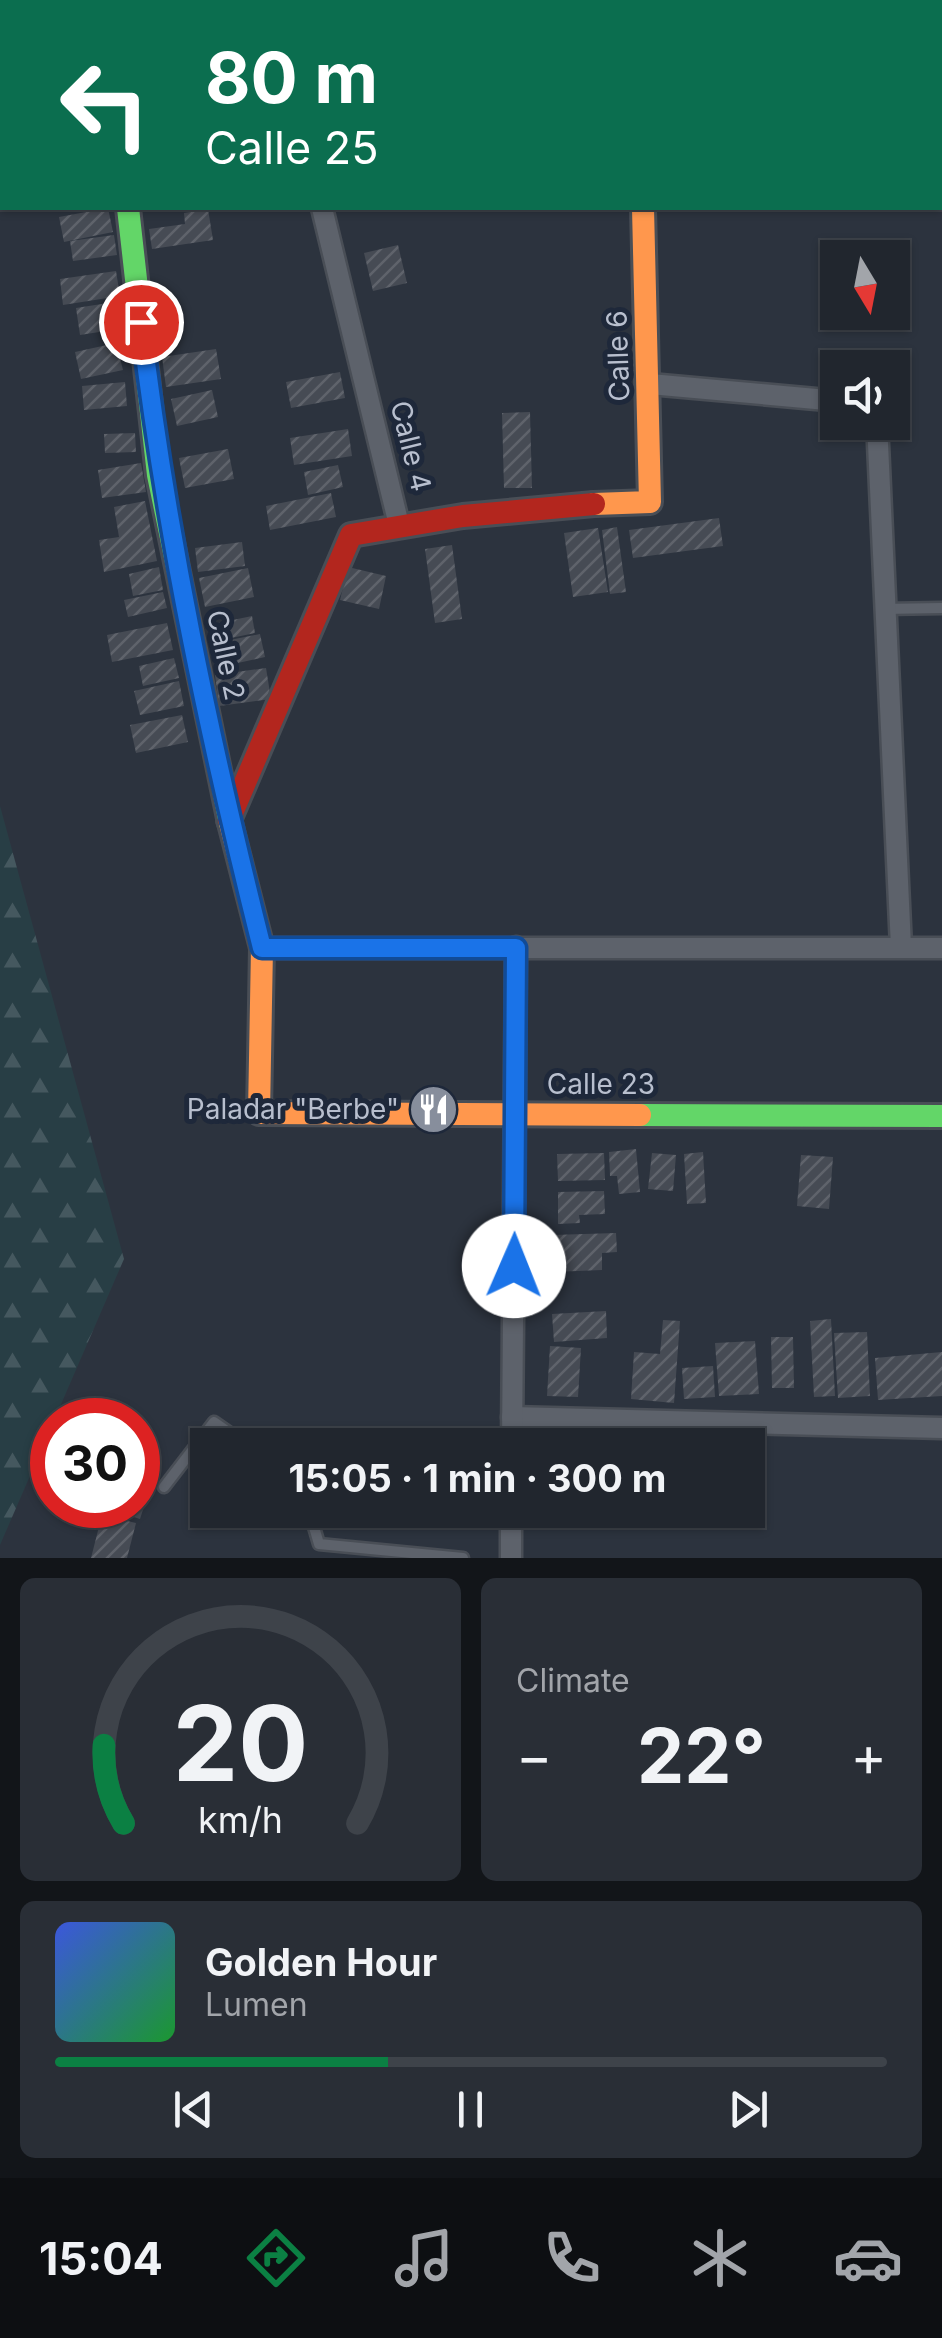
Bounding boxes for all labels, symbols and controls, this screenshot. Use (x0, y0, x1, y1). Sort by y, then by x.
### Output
text: 80 m (205, 35, 378, 120)
icon: left (40, 40, 170, 170)
text: Calle 25 (205, 120, 379, 175)
north arrow (820, 240, 910, 330)
map controls (820, 240, 910, 440)
pin (99, 280, 184, 365)
icon: arrive (114, 295, 169, 350)
street label: Calle 6 (599, 310, 637, 402)
button: sound (820, 350, 910, 440)
street label: Calle 4 (383, 397, 439, 495)
street label: Calle 2 (200, 607, 252, 703)
street label: Calle 23 (547, 1067, 655, 1101)
restaurant icon: Paladar "Berbe" (408, 1083, 460, 1135)
place label: Paladar "Berbe" (187, 1092, 399, 1126)
position arrow (462, 1214, 566, 1318)
speed limit sign: 30 (30, 1398, 160, 1528)
text: 15:05 · 1 min · 300 m (288, 1455, 667, 1501)
text: Climate (516, 1661, 630, 1700)
text: 20 (173, 1680, 308, 1806)
text: 22° (637, 1710, 766, 1801)
text: − (516, 1723, 552, 1789)
text: + (851, 1723, 887, 1789)
text: km/h (198, 1798, 283, 1842)
text: Golden Hour (205, 1939, 437, 1985)
text: Lumen (205, 1985, 308, 2024)
icon: previous (166, 2082, 221, 2137)
icon: pause (443, 2082, 498, 2137)
icon: next (721, 2082, 776, 2137)
icon: directions (241, 2223, 311, 2293)
icon: music (389, 2223, 459, 2293)
icon: phone (537, 2223, 607, 2293)
icon: climate (685, 2223, 755, 2293)
icon: car (833, 2223, 903, 2293)
text: 15:04 (39, 2231, 163, 2286)

